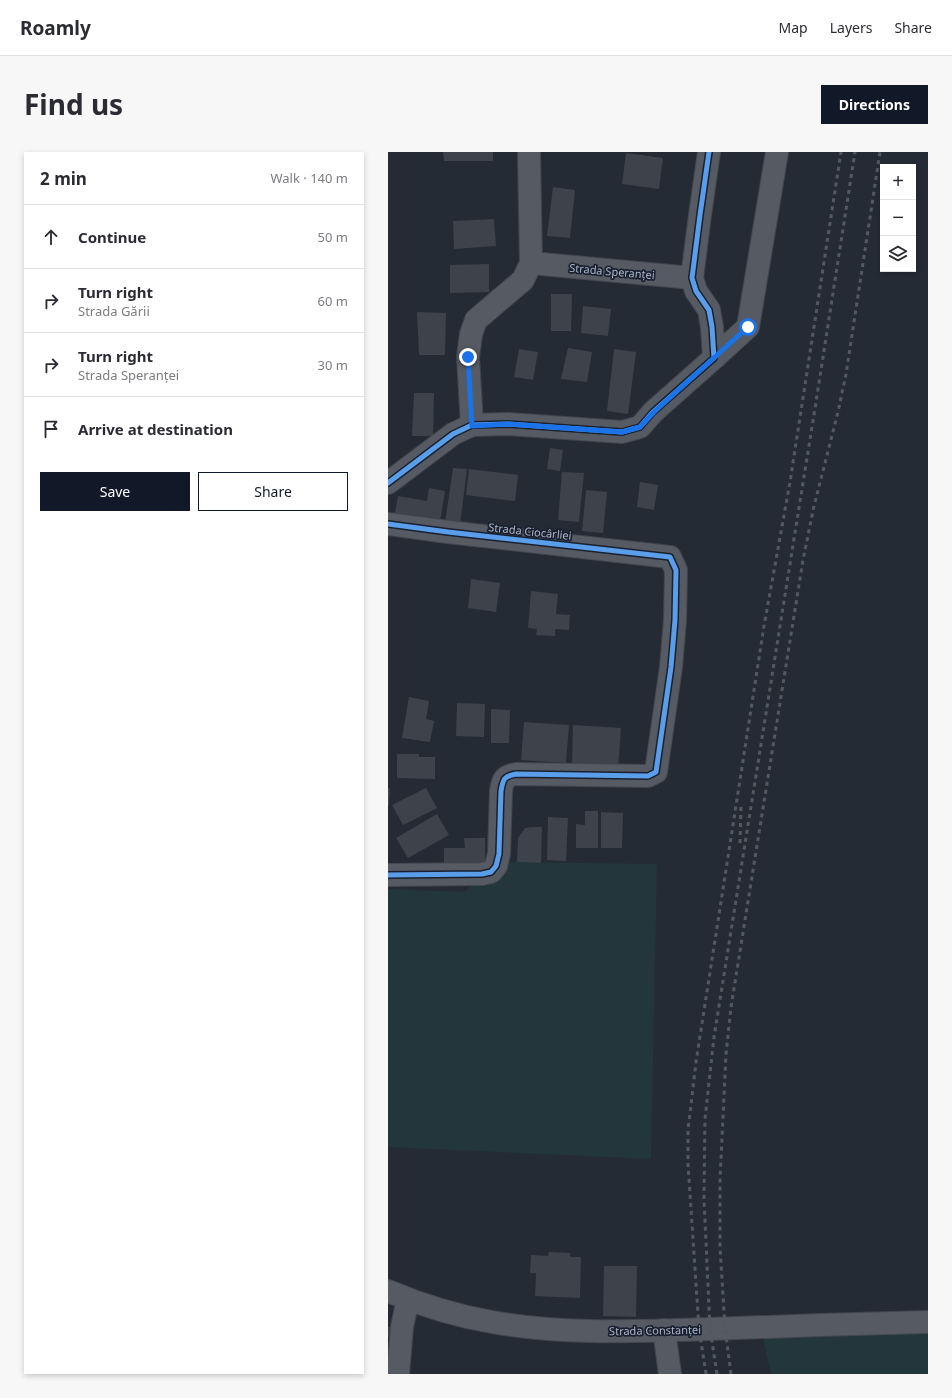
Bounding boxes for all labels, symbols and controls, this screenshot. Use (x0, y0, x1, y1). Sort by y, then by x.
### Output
text: Roamly (20, 15, 91, 41)
text: Map (779, 18, 808, 37)
text: Layers (830, 18, 872, 37)
text: Share (894, 18, 932, 37)
text: Find us (24, 85, 123, 123)
button: Directions (821, 85, 928, 124)
map controls (880, 164, 916, 272)
button: + (880, 164, 916, 200)
text: 2 min (40, 167, 87, 190)
text: Walk · 140 m (270, 169, 348, 187)
button: − (880, 200, 916, 236)
icon: ahead (40, 226, 62, 248)
text: Continue (78, 227, 146, 247)
text: 50 m (318, 228, 348, 246)
button: layers (880, 236, 916, 272)
street label: Strada Speranței (569, 260, 655, 282)
text: Turn right (78, 282, 153, 302)
icon: right (40, 290, 62, 312)
text: 60 m (318, 292, 348, 310)
text: Strada Gării (78, 302, 150, 320)
route start (739, 318, 757, 336)
text: Turn right (78, 346, 153, 366)
route end (459, 348, 477, 366)
icon: right (40, 354, 62, 376)
text: 30 m (318, 356, 348, 374)
text: Strada Speranței (78, 366, 179, 384)
icon: arrive (40, 418, 62, 440)
text: Arrive at destination (78, 419, 233, 439)
button: Save (40, 472, 190, 511)
button: Share (198, 472, 348, 511)
street label: Strada Ciocârliei (488, 519, 572, 543)
street label: Strada Constanței (609, 1322, 701, 1338)

